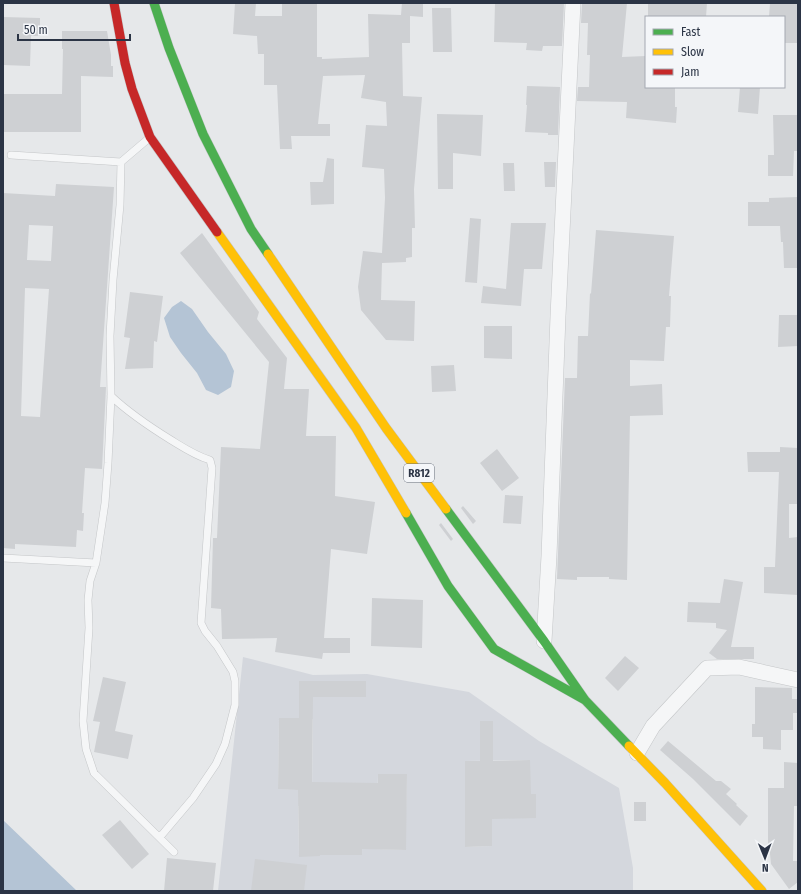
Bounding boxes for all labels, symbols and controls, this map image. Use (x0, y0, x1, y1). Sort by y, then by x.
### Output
scale bar (18, 16, 130, 42)
legend (645, 16, 785, 88)
text: 50 m (24, 23, 48, 37)
text: Fast (681, 25, 700, 39)
text: Slow (681, 45, 704, 59)
text: Jam (681, 65, 699, 79)
road number: R812 (404, 464, 434, 482)
north arrow (745, 838, 785, 878)
text: N (762, 861, 769, 874)

